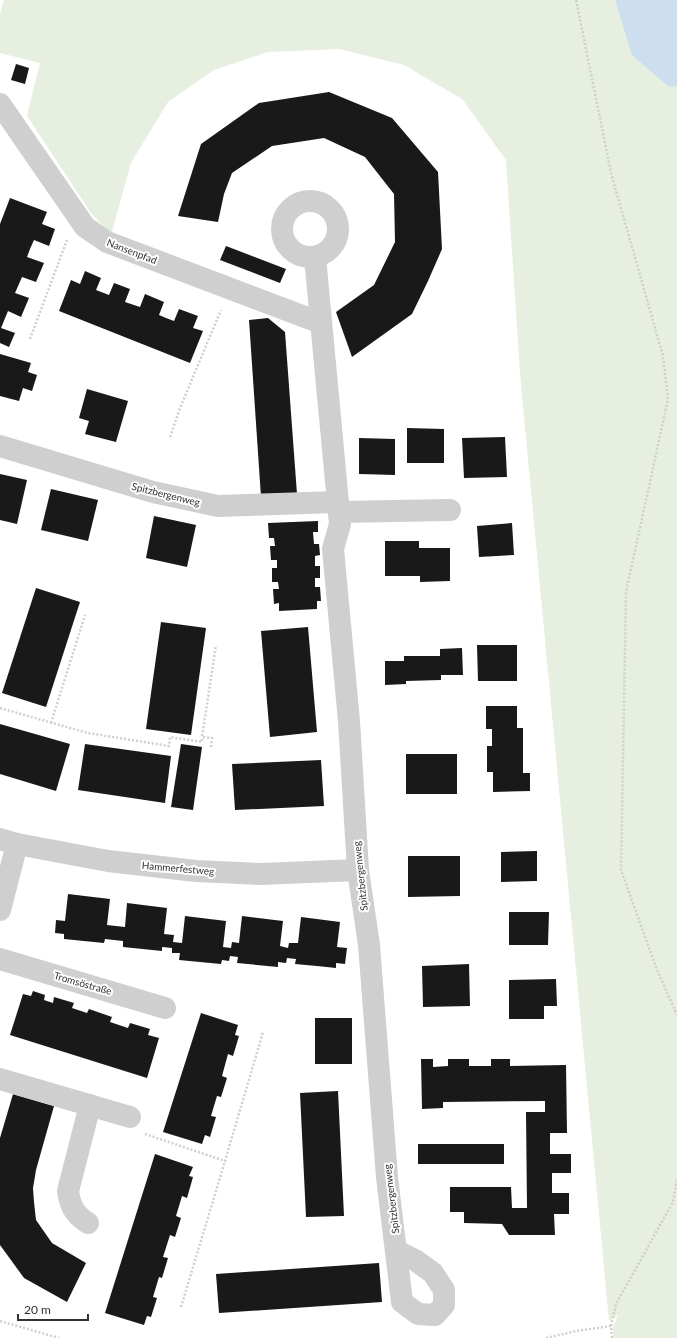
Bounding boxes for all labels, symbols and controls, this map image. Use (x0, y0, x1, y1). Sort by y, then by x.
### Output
street label: Nansenpfad (105, 236, 159, 266)
street label: Spitzbergenweg (131, 480, 201, 508)
street label: Spitzbergenweg (350, 841, 370, 911)
street label: Hammerfestweg (141, 859, 215, 877)
street label: Tromsöstraße (53, 969, 113, 997)
street label: Spitzbergenweg (381, 1163, 401, 1235)
scale bar (18, 1296, 88, 1322)
text: 20 m (24, 1302, 51, 1317)

